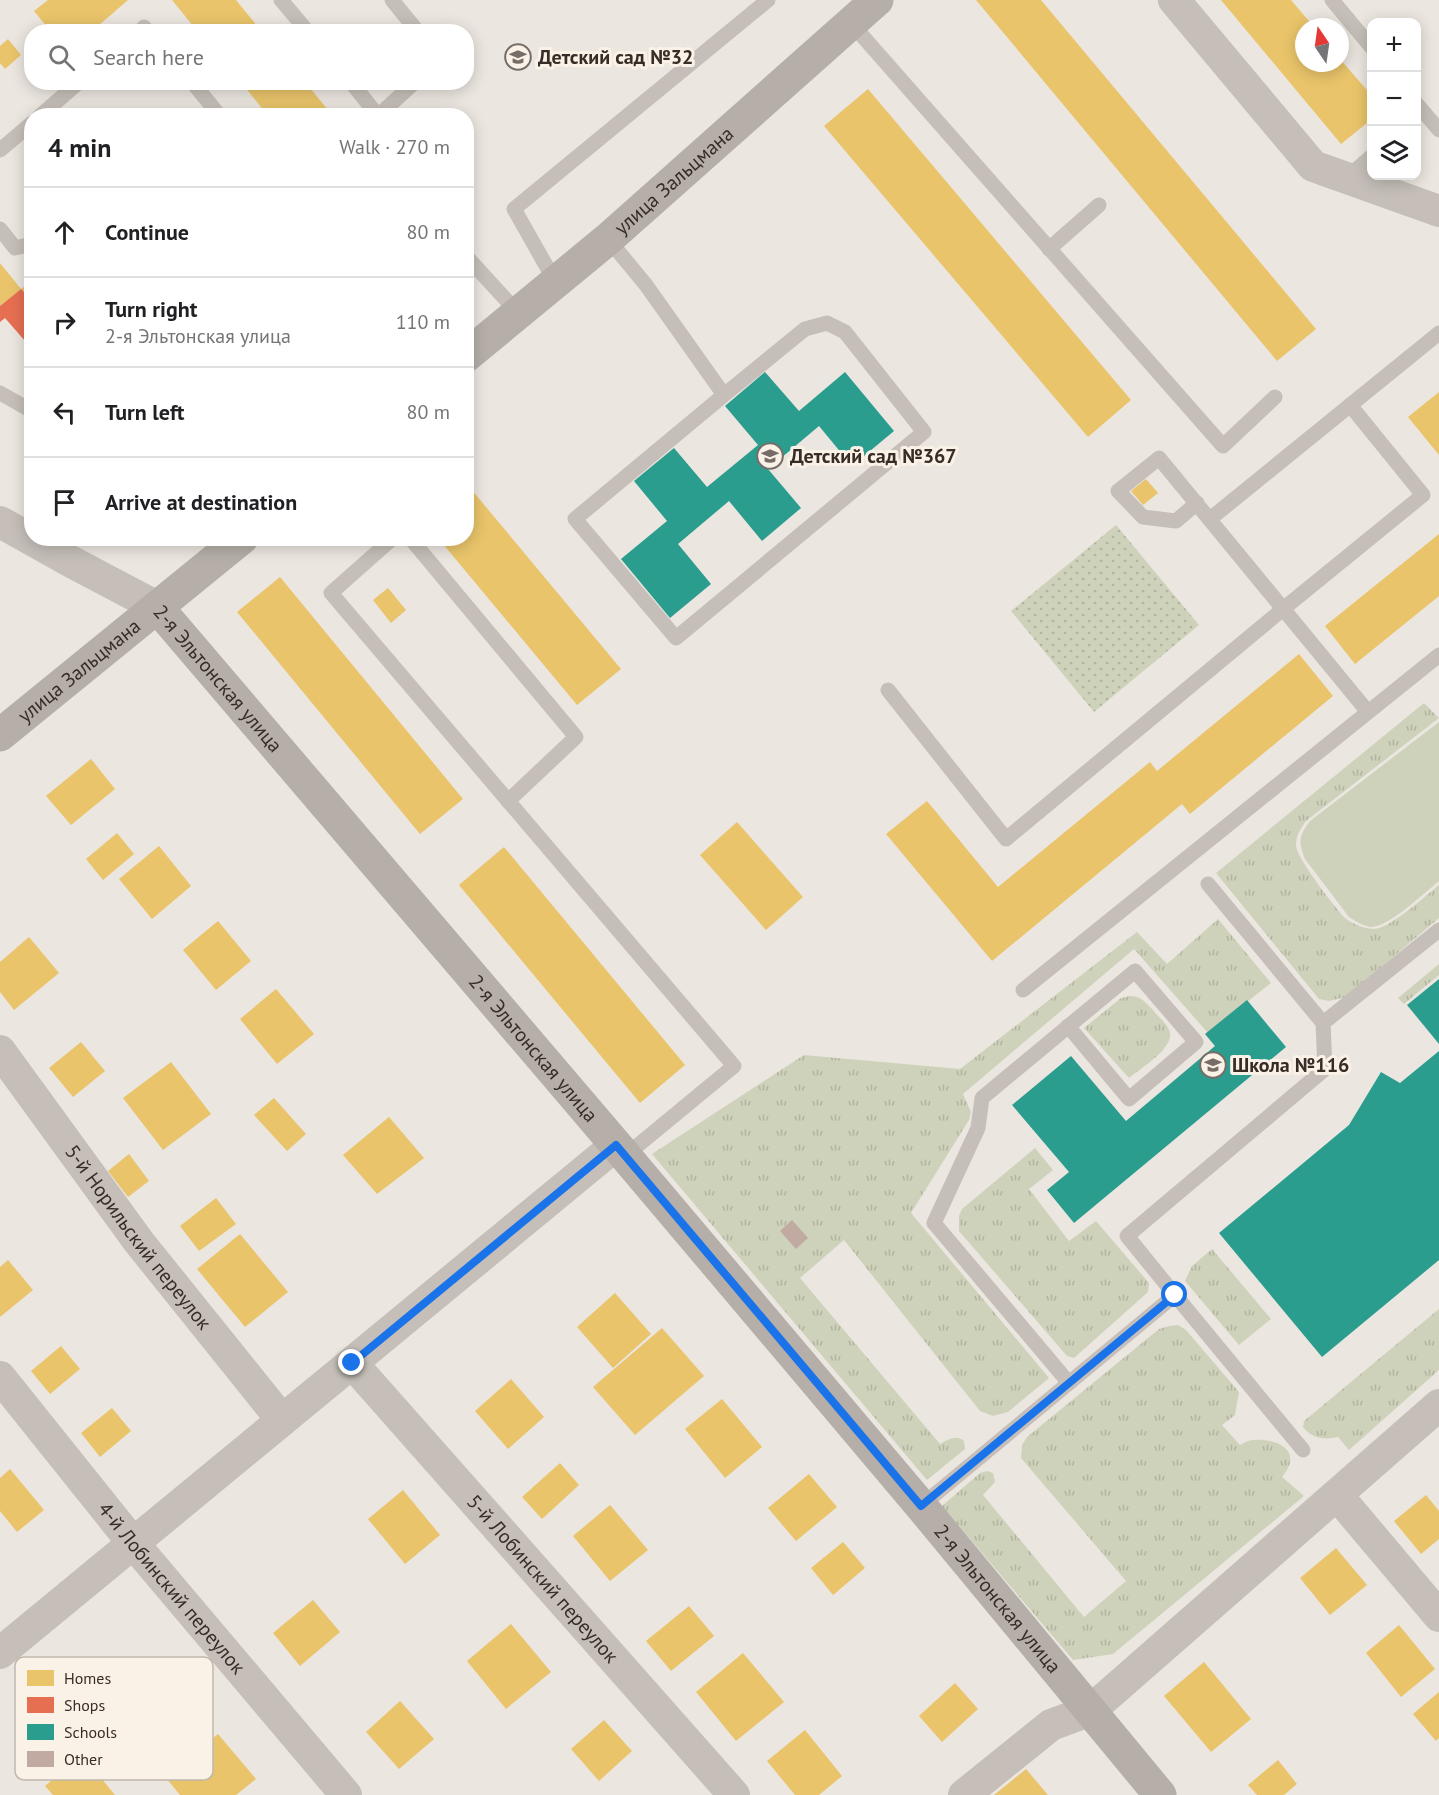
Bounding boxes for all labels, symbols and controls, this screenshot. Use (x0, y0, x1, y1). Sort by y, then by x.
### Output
north arrow (1295, 18, 1349, 72)
map controls (1367, 18, 1421, 180)
button: + (1367, 18, 1421, 72)
search box (24, 24, 474, 90)
icon: search (45, 41, 78, 74)
school or university icon: Детский сад №32 (503, 42, 533, 72)
text: Search here (93, 43, 204, 71)
place label: Детский сад №32 (538, 44, 693, 70)
button: − (1367, 72, 1421, 126)
street label: улица Зальцмана (609, 121, 739, 240)
button: layers (1367, 126, 1421, 180)
text: 4 min (48, 131, 111, 164)
text: Walk · 270 m (339, 134, 450, 160)
icon: ahead (48, 216, 81, 249)
text: Continue (105, 218, 189, 246)
text: 80 m (407, 219, 450, 245)
text: Turn right (105, 295, 197, 323)
icon: right (48, 306, 81, 339)
text: 110 m (396, 309, 450, 335)
text: 2-я Эльтонская улица (105, 323, 291, 349)
icon: left (48, 396, 81, 429)
text: Turn left (105, 398, 185, 426)
text: 80 m (407, 399, 450, 425)
school or university icon: Детский сад №367 (755, 441, 785, 471)
place label: Детский сад №367 (790, 443, 957, 469)
icon: arrive (48, 486, 81, 519)
text: Arrive at destination (105, 488, 297, 516)
street label: 2-я Эльтонская улица (148, 599, 288, 758)
street label: улица Зальцмана (12, 613, 146, 728)
street label: 2-я Эльтонская улица (463, 969, 604, 1127)
school or university icon: Школа №116 (1198, 1050, 1228, 1080)
place label: Школа №116 (1232, 1052, 1349, 1078)
street label: 5-й Норильский переулок (59, 1140, 218, 1335)
route start (1161, 1281, 1187, 1307)
route end (338, 1349, 364, 1375)
street label: 5-й Лобинский переулок (461, 1489, 625, 1669)
street label: 4-й Лобинский переулок (92, 1497, 251, 1680)
street label: 2-я Эльтонская улица (928, 1519, 1067, 1679)
legend (15, 1657, 213, 1780)
text: Homes (64, 1668, 111, 1688)
text: Shops (64, 1695, 105, 1715)
text: Schools (64, 1722, 117, 1742)
text: Other (64, 1749, 103, 1769)

